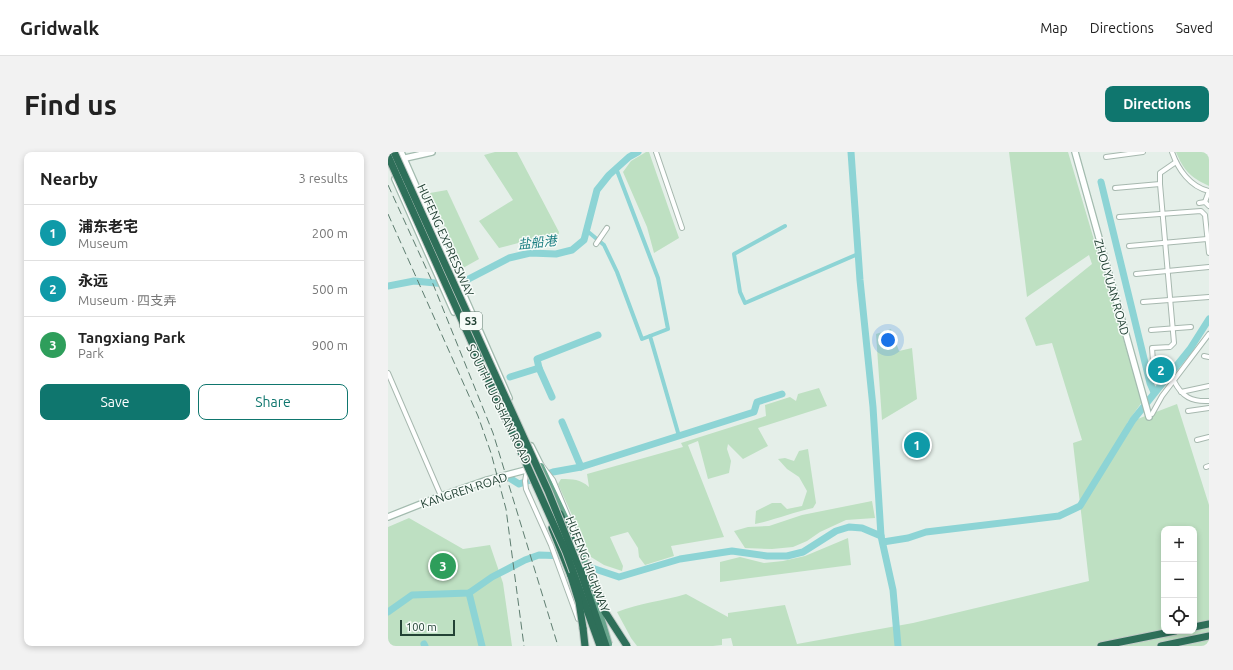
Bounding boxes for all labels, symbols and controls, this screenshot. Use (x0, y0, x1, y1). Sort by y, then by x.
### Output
text: Gridwalk (20, 17, 99, 39)
text: Map (1040, 20, 1068, 36)
text: Directions (1090, 20, 1154, 36)
text: Saved (1176, 20, 1213, 36)
button: Directions (1105, 86, 1209, 122)
text: Find us (24, 89, 117, 120)
text: Nearby (40, 169, 98, 188)
text: 3 results (298, 171, 348, 185)
street label: HUFENG EXPRESSWAY (415, 182, 477, 298)
text: 浦东老宅 (78, 218, 138, 235)
text: 1 (49, 226, 57, 240)
text: 200 m (312, 226, 348, 240)
water label: 盐船港 (517, 233, 559, 251)
text: Museum (78, 236, 128, 250)
street label: ZHOUYUAN ROAD (1092, 237, 1132, 337)
text: 永远 (78, 272, 108, 289)
text: 2 (49, 282, 57, 296)
text: 500 m (312, 282, 348, 296)
text: Museum · 四支弄 (78, 293, 176, 307)
road number: S3 (460, 312, 482, 330)
text: Tangxiang Park (78, 329, 185, 346)
your location (878, 330, 898, 350)
text: 3 (49, 338, 57, 352)
text: 900 m (312, 338, 348, 352)
street label: SOUTH LUOSHAN ROAD (464, 342, 534, 466)
text: Park (78, 346, 104, 360)
pin: 2 (1148, 355, 1174, 385)
button: Save (40, 384, 190, 420)
button: Share (198, 384, 348, 420)
pin: 1 (904, 430, 930, 460)
street label: KANGREN ROAD (419, 470, 509, 510)
street label: HUFENG HIGHWAY (564, 514, 612, 614)
map controls (1161, 526, 1197, 634)
button: + (1161, 526, 1197, 562)
pin: 3 (430, 551, 456, 581)
button: − (1161, 562, 1197, 598)
button: locate (1161, 598, 1197, 634)
scale bar (400, 618, 455, 637)
text: 100 m (406, 621, 437, 633)

